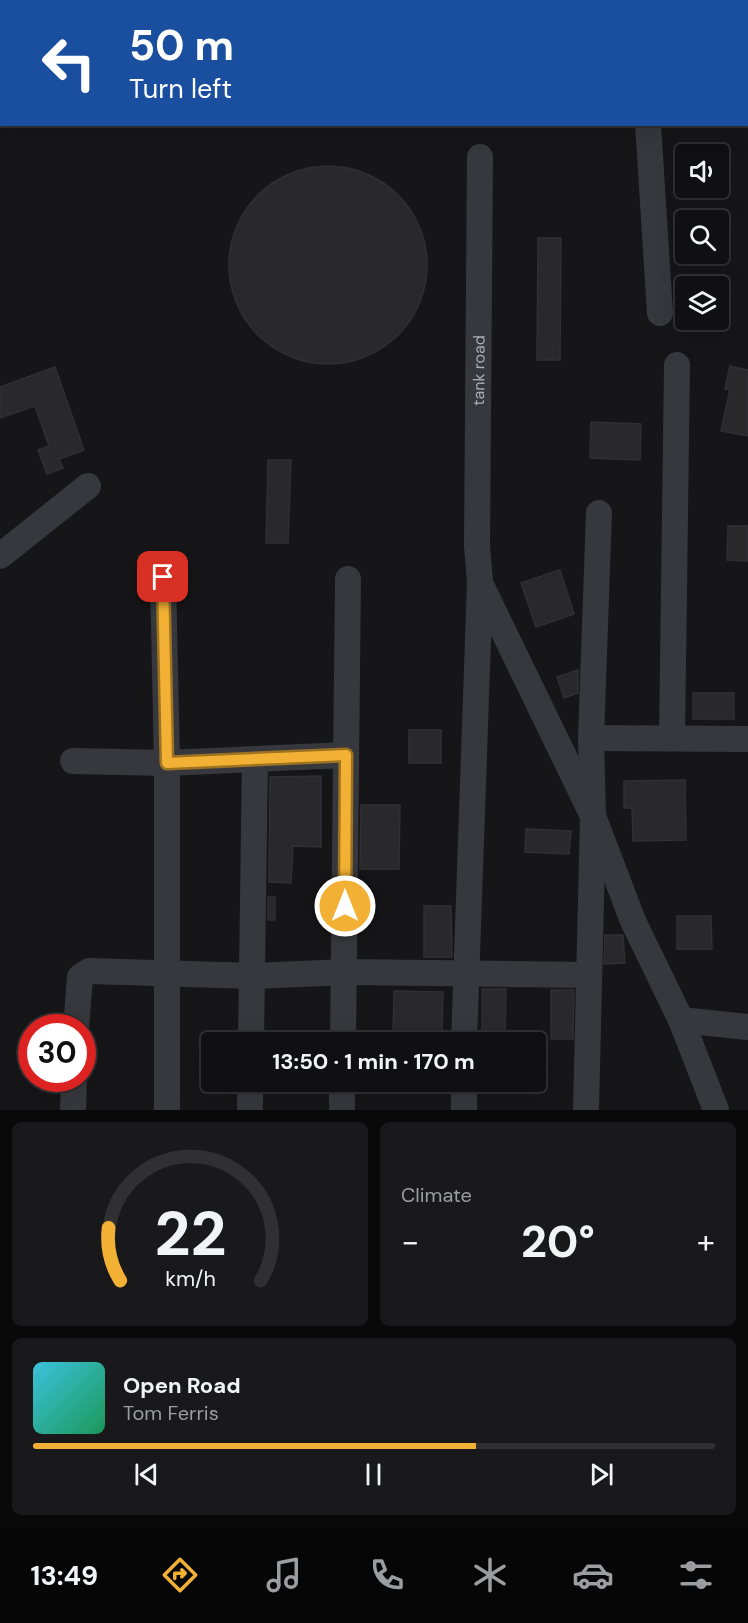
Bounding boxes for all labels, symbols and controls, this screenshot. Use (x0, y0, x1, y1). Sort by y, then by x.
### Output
text: 50 m (129, 18, 234, 73)
icon: left (30, 24, 108, 102)
text: Turn left (129, 71, 232, 106)
map controls (675, 144, 729, 330)
button: sound (675, 144, 729, 198)
button: search (675, 210, 729, 264)
button: layers (675, 276, 729, 330)
street label: tank road (468, 335, 490, 406)
pin (137, 551, 188, 602)
icon: arrive (146, 560, 179, 593)
position arrow (313, 874, 377, 938)
speed limit sign: 30 (18, 1014, 96, 1092)
text: 13:50 · 1 min · 170 m (272, 1047, 475, 1076)
text: Climate (401, 1182, 472, 1208)
text: 22 (154, 1193, 226, 1274)
text: 20° (521, 1212, 595, 1271)
text: − (401, 1220, 419, 1263)
text: + (697, 1220, 715, 1263)
text: km/h (165, 1265, 215, 1293)
text: Open Road (123, 1371, 241, 1400)
text: Tom Ferris (123, 1400, 219, 1426)
icon: previous (130, 1458, 163, 1491)
icon: pause (357, 1458, 390, 1491)
icon: next (585, 1458, 618, 1491)
icon: directions (159, 1554, 201, 1596)
icon: music (263, 1554, 305, 1596)
icon: phone (366, 1554, 408, 1596)
icon: climate (469, 1554, 511, 1596)
icon: car (572, 1554, 614, 1596)
icon: filters (675, 1554, 717, 1596)
text: 13:49 (31, 1558, 98, 1593)

